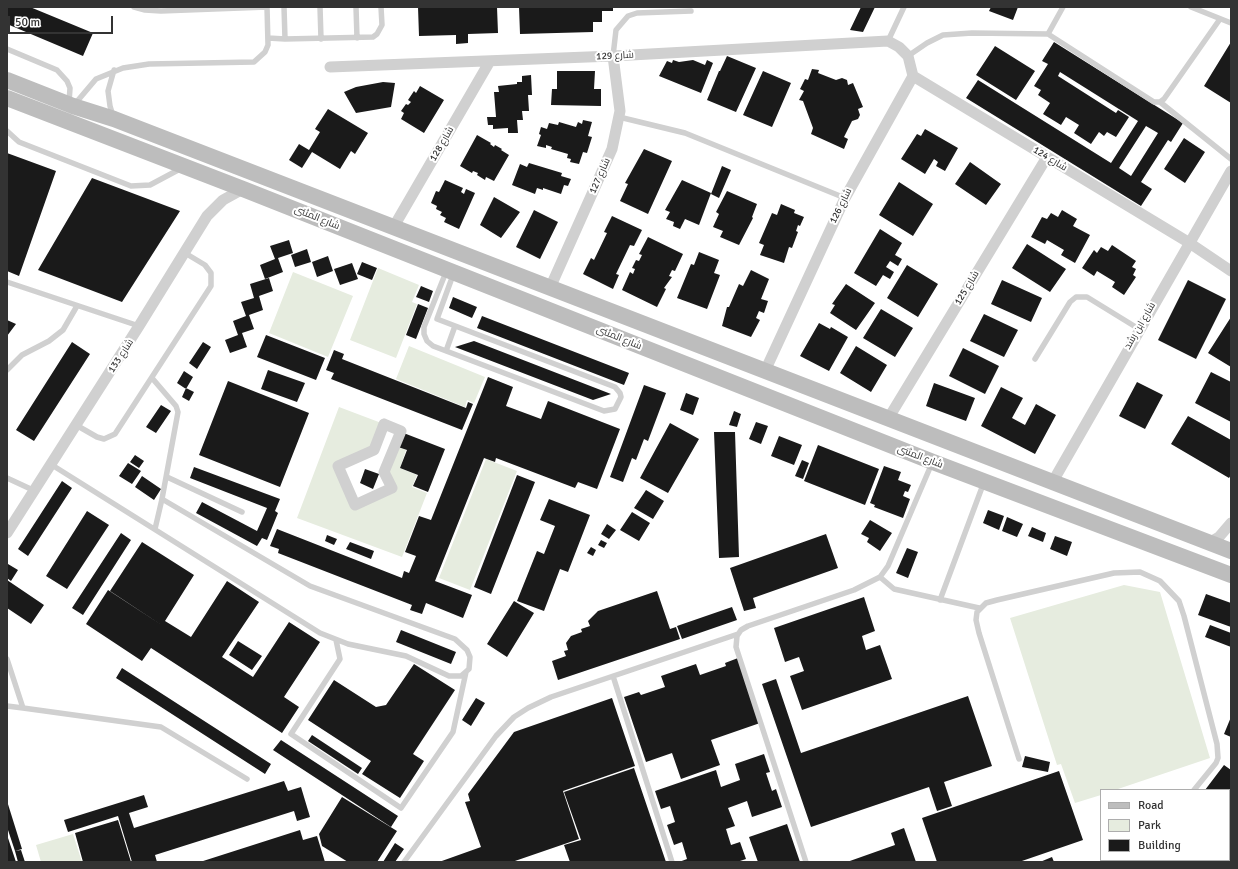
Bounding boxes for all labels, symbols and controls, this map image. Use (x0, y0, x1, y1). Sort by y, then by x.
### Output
scale bar (10, 8, 115, 34)
text: 50 m (15, 15, 40, 30)
street label: شارع 129 (596, 49, 634, 63)
street label: شارع 128 (427, 125, 457, 163)
street label: شارع 124 (1031, 144, 1069, 174)
street label: شارع 127 (587, 156, 613, 196)
street label: شارع 126 (827, 186, 855, 226)
street label: شارع المثنى (293, 203, 341, 233)
street label: شارع 125 (952, 269, 982, 307)
street label: شارع ابن رشد (1122, 300, 1158, 352)
street label: شارع المثنى (595, 323, 643, 353)
street label: شارع 133 (106, 337, 136, 375)
street label: شارع المثنى (896, 443, 944, 471)
legend (1100, 789, 1230, 861)
text: Road (1138, 798, 1164, 813)
text: Park (1138, 818, 1161, 833)
text: Building (1138, 838, 1181, 853)

